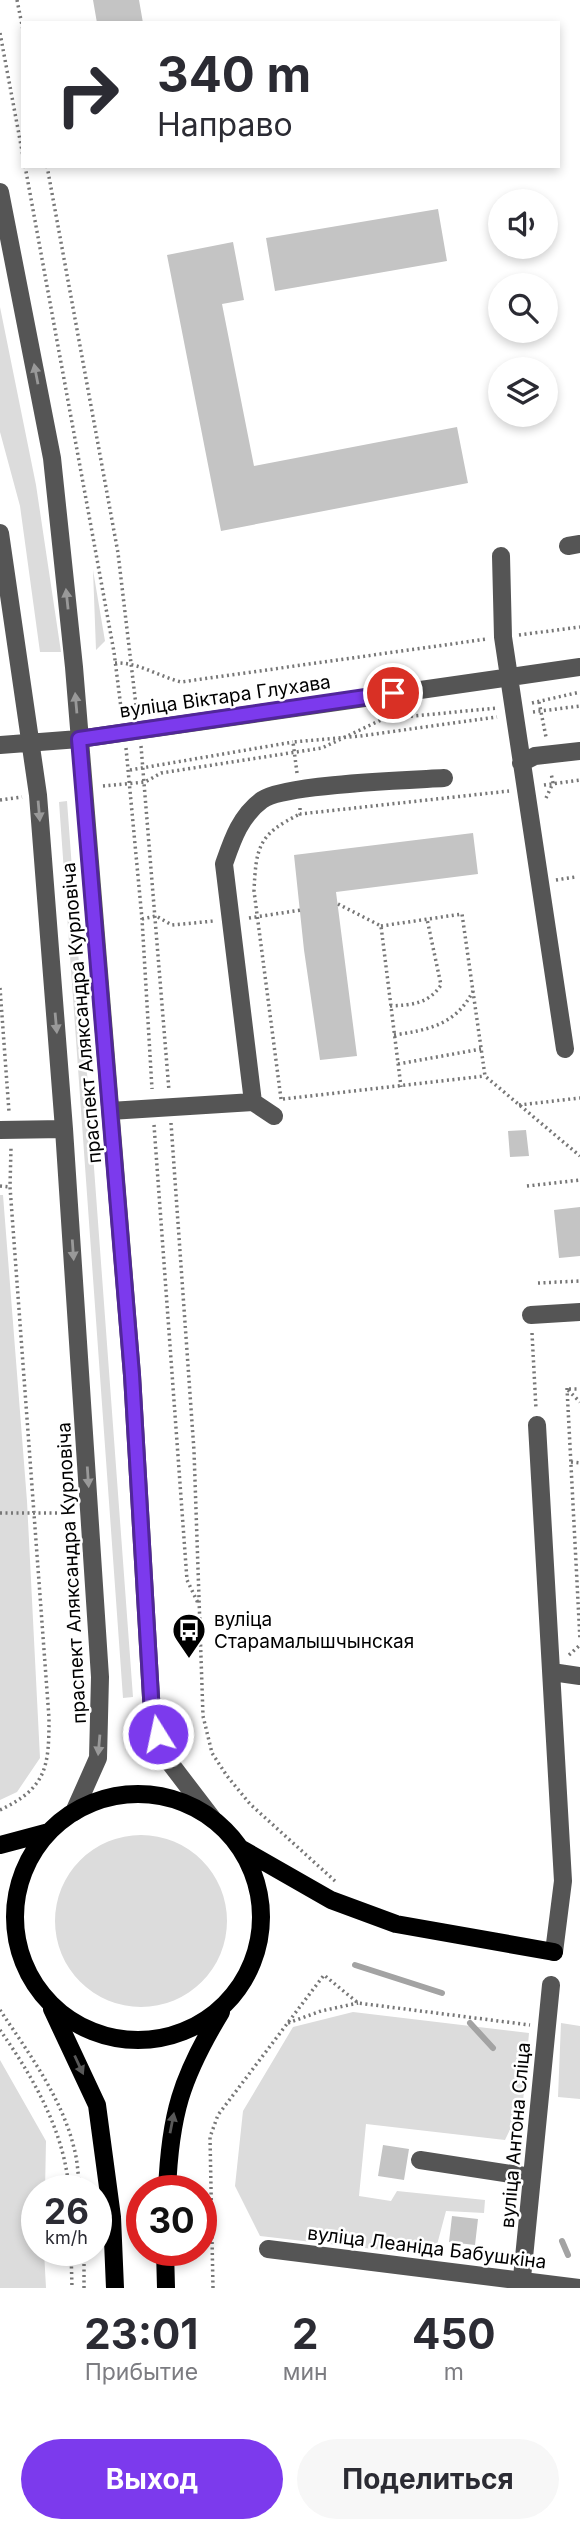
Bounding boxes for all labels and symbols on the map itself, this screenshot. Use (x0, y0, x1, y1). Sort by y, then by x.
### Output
one-way arrow (30, 363, 41, 385)
one-way arrow (61, 588, 72, 610)
pin (363, 663, 423, 723)
street label: вуліца Віктара Глухава (118, 670, 332, 723)
one-way arrow (71, 692, 82, 714)
one-way arrow (34, 800, 45, 822)
street label: праспект Аляксандра Курловіча (57, 862, 106, 1164)
one-way arrow (51, 1013, 62, 1035)
one-way arrow (68, 1240, 79, 1262)
street label: праспект Аляксандра Курловіча (52, 1422, 91, 1724)
one-way arrow (82, 1467, 93, 1489)
place label: вуліца Старамалышчынская (214, 1608, 414, 1653)
bus stop icon: вуліца Старамалышчынская (170, 1611, 208, 1660)
position arrow (121, 1697, 195, 1771)
one-way arrow (93, 1734, 104, 1756)
street label: вуліца Антона Сліца (496, 2041, 535, 2229)
one-way arrow (73, 2055, 85, 2075)
one-way arrow (167, 2112, 178, 2134)
speed limit sign: 30 (126, 2175, 217, 2266)
street label: вуліца Леаніда Бабушкіна (306, 2221, 548, 2274)

